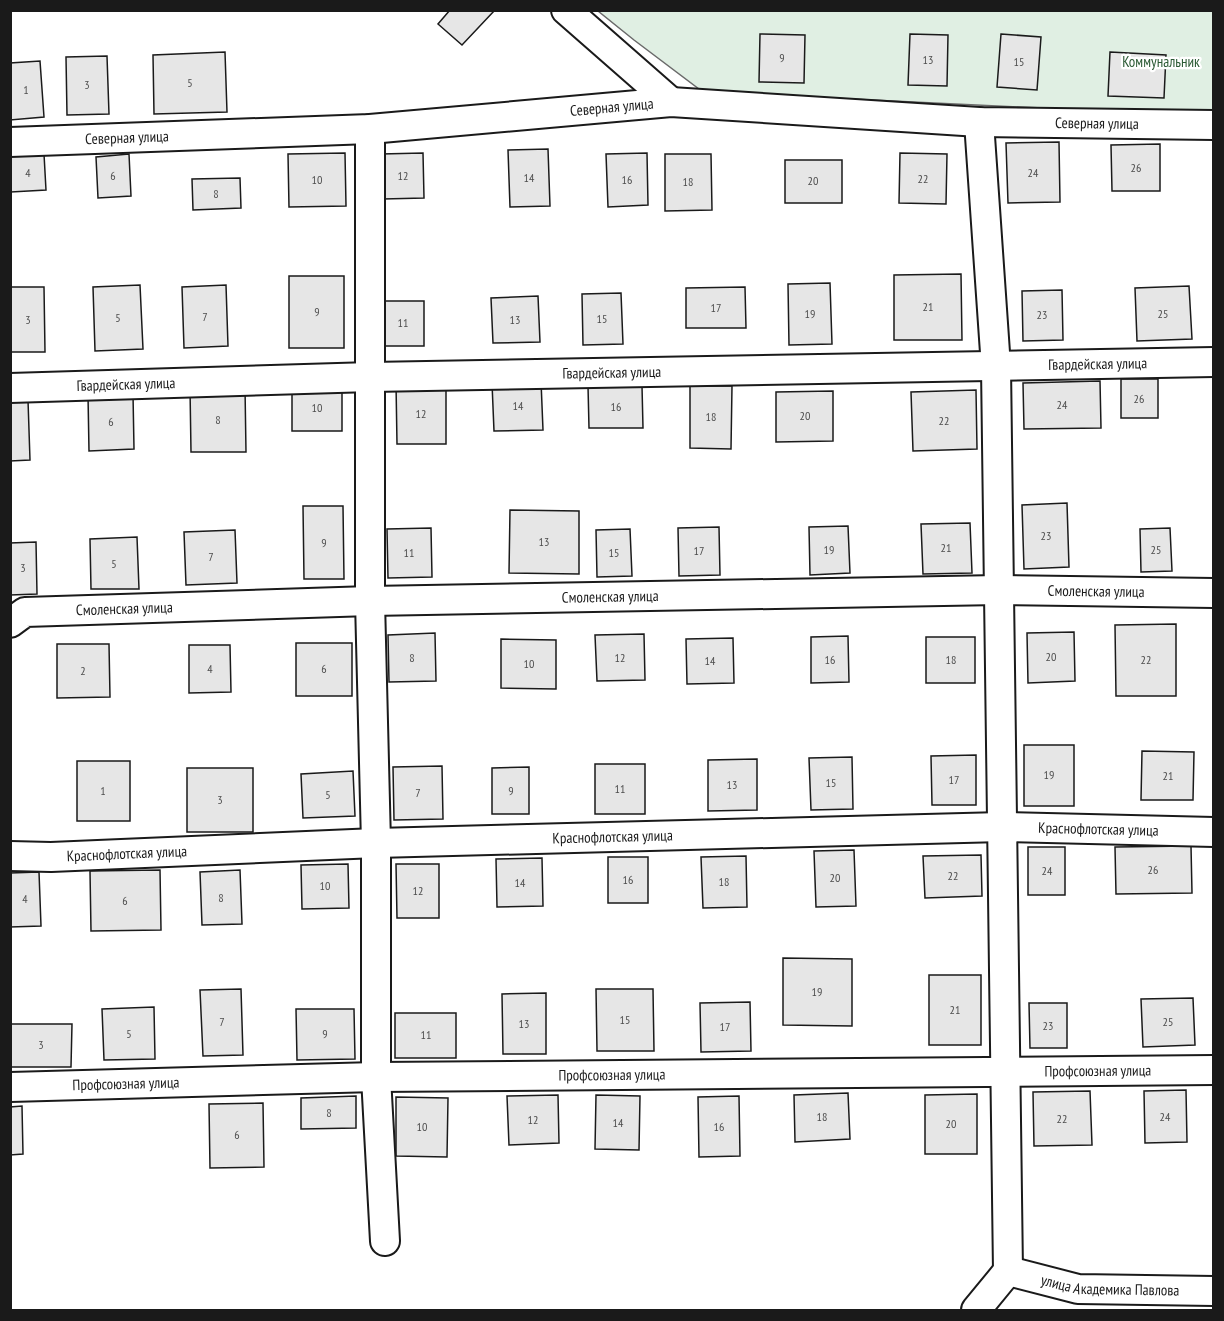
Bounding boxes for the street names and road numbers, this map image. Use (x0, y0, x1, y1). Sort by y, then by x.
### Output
street label: Северная улица (569, 94, 654, 120)
street label: Северная улица (1055, 113, 1139, 133)
street label: Северная улица (85, 126, 169, 148)
street label: Гвардейская улица (1048, 353, 1147, 374)
street label: Гвардейская улица (562, 362, 661, 383)
street label: Гвардейская улица (76, 373, 176, 395)
street label: Смоленская улица (1048, 581, 1145, 601)
street label: Смоленская улица (562, 586, 659, 607)
street label: Смоленская улица (76, 597, 173, 619)
street label: Краснофлотская улица (1038, 818, 1159, 840)
street label: Краснофлотская улица (552, 825, 673, 847)
street label: Краснофлотская улица (66, 841, 188, 865)
street label: Профсоюзная улица (1044, 1061, 1151, 1080)
street label: Профсоюзная улица (558, 1065, 665, 1084)
street label: Профсоюзная улица (72, 1072, 180, 1094)
street label: улица Академика Павлова (1039, 1270, 1180, 1299)

